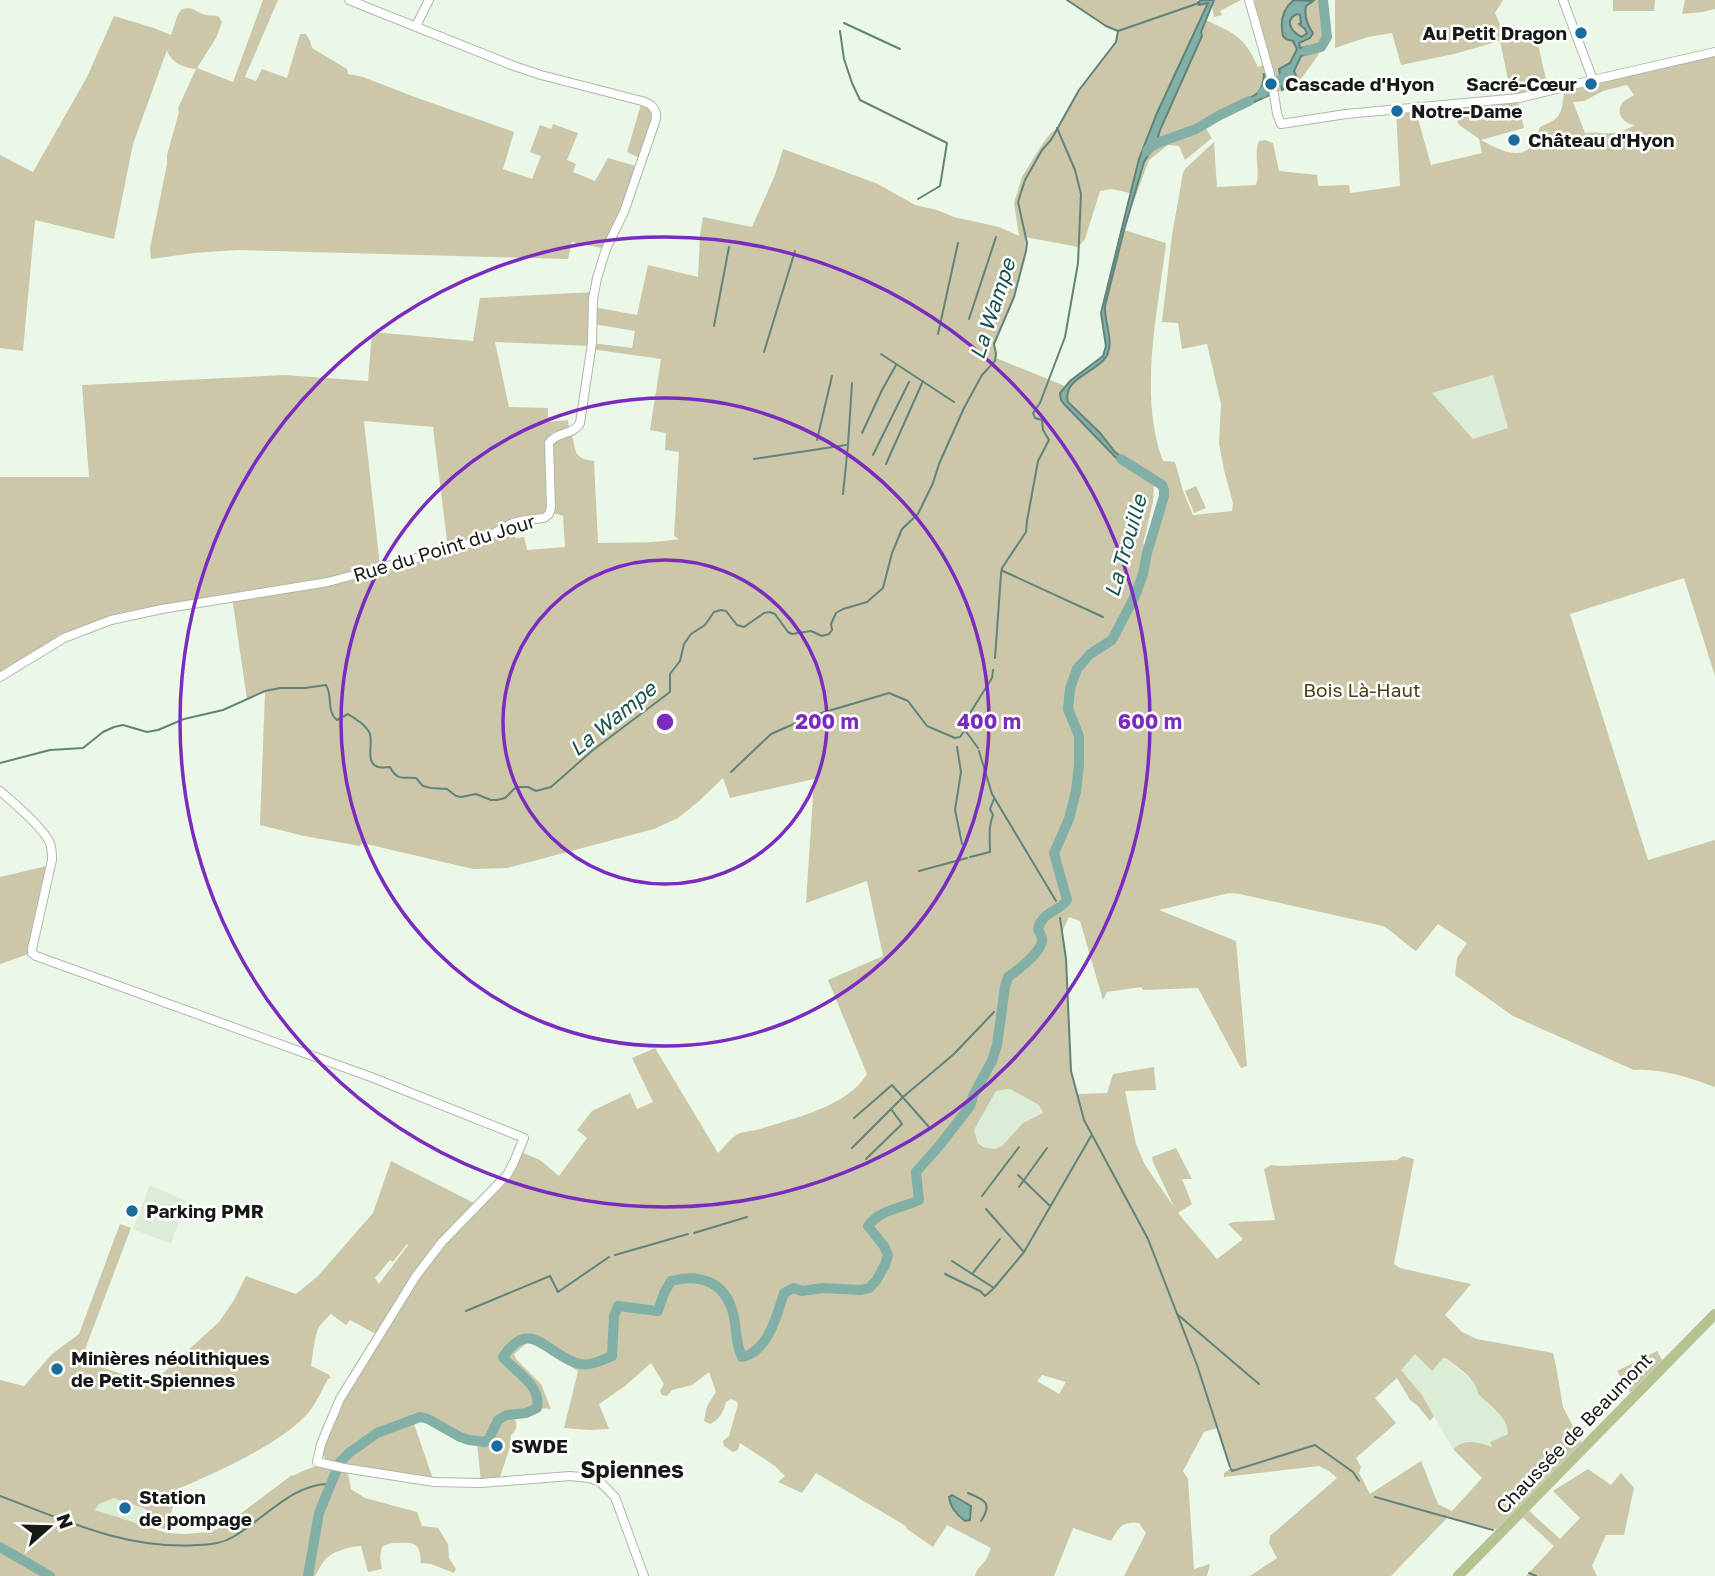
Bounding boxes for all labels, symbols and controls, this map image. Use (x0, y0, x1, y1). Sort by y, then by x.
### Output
place label: Au Petit Dragon (1423, 21, 1567, 44)
marker: Au Petit Dragon (1573, 25, 1589, 41)
place label: Cascade d'Hyon (1285, 72, 1434, 95)
place label: Sacré-Cœur (1466, 72, 1578, 95)
marker: Cascade d'Hyon (1263, 76, 1279, 92)
marker: Sacré-Cœur (1583, 76, 1599, 92)
place label: Notre-Dame (1411, 99, 1522, 122)
marker: Notre-Dame (1389, 103, 1405, 119)
place label: Château d'Hyon (1528, 128, 1675, 151)
marker: Château d'Hyon (1506, 132, 1522, 148)
water label: La Wampe (964, 253, 1021, 362)
water label: La Trouille (1098, 490, 1152, 600)
street label: Rue du Point du Jour (350, 509, 538, 586)
water label: La Wampe (564, 674, 662, 761)
park label: Bois Là-Haut (1303, 678, 1421, 701)
text: 200 m (795, 708, 859, 734)
text: 400 m (957, 708, 1021, 734)
text: 600 m (1118, 708, 1182, 734)
centre of rings (653, 710, 677, 734)
place label: Parking PMR (146, 1199, 264, 1222)
marker: Parking PMR (124, 1203, 140, 1219)
place label: Minières néolithiques de Petit-Spiennes (71, 1346, 270, 1391)
street label: Chaussée de Beaumont (1491, 1348, 1656, 1518)
marker: Minières néolithiques de Petit-Spiennes (49, 1361, 65, 1377)
place label: SWDE (511, 1434, 568, 1457)
marker: SWDE (489, 1438, 505, 1454)
district label: Spiennes (580, 1455, 684, 1483)
place label: Station de pompage (139, 1485, 252, 1530)
north arrow (14, 1492, 84, 1562)
marker: Station de pompage (117, 1500, 133, 1516)
text: N (52, 1510, 79, 1532)

